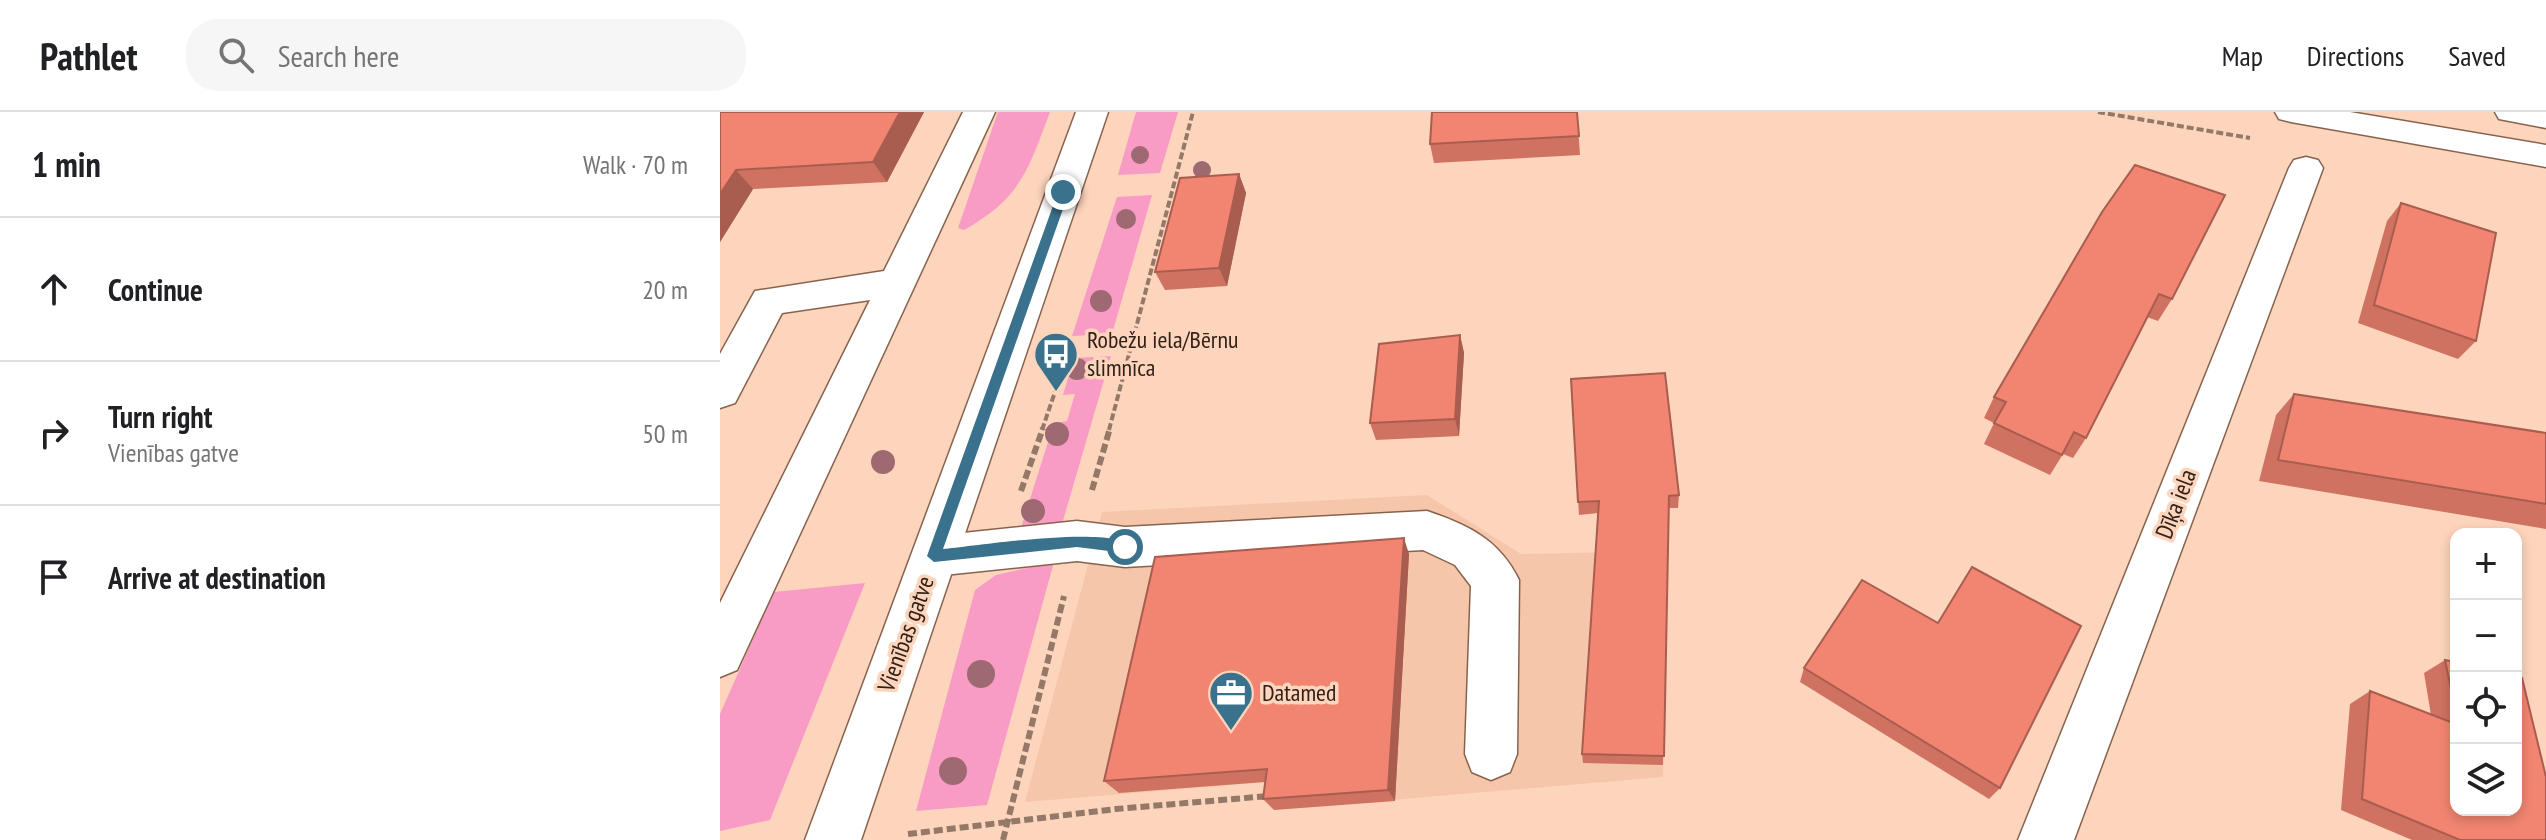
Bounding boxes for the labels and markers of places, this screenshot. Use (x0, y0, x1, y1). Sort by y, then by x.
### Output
place label: Robežu iela/Bērnu slimnīca (1087, 324, 1238, 383)
bus stop icon: Robežu iela/Bērnu slimnīca (1032, 330, 1080, 393)
office icon: Datamed (1207, 669, 1255, 732)
place label: Datamed (1262, 677, 1336, 708)

